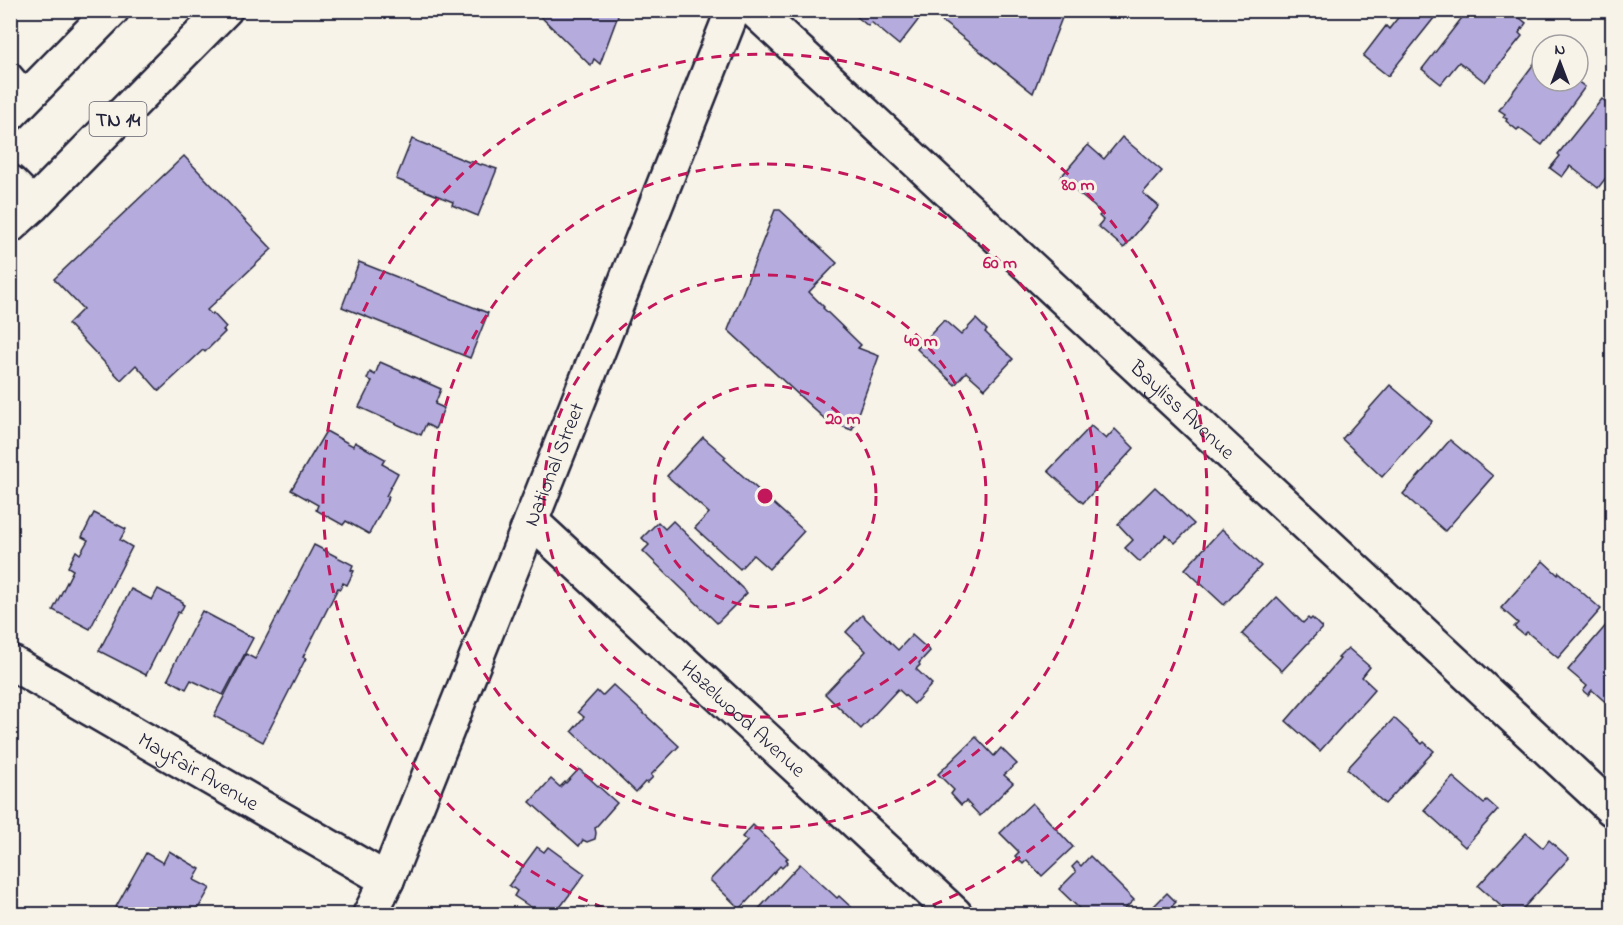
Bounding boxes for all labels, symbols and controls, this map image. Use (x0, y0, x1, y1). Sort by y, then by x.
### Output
north arrow (1530, 33, 1590, 93)
text: N (1555, 38, 1566, 62)
road number: TN 14 (90, 102, 146, 136)
text: 80 m (1061, 173, 1095, 199)
text: 60 m (983, 251, 1017, 277)
text: 40 m (904, 329, 938, 355)
street label: Bayliss Avenue (1122, 354, 1241, 468)
street label: National Street (517, 399, 593, 531)
text: 20 m (824, 407, 861, 433)
centre of rings (755, 486, 775, 506)
street label: Hazelwood Avenue (673, 654, 812, 786)
street label: Mayfair Avenue (132, 726, 264, 820)

